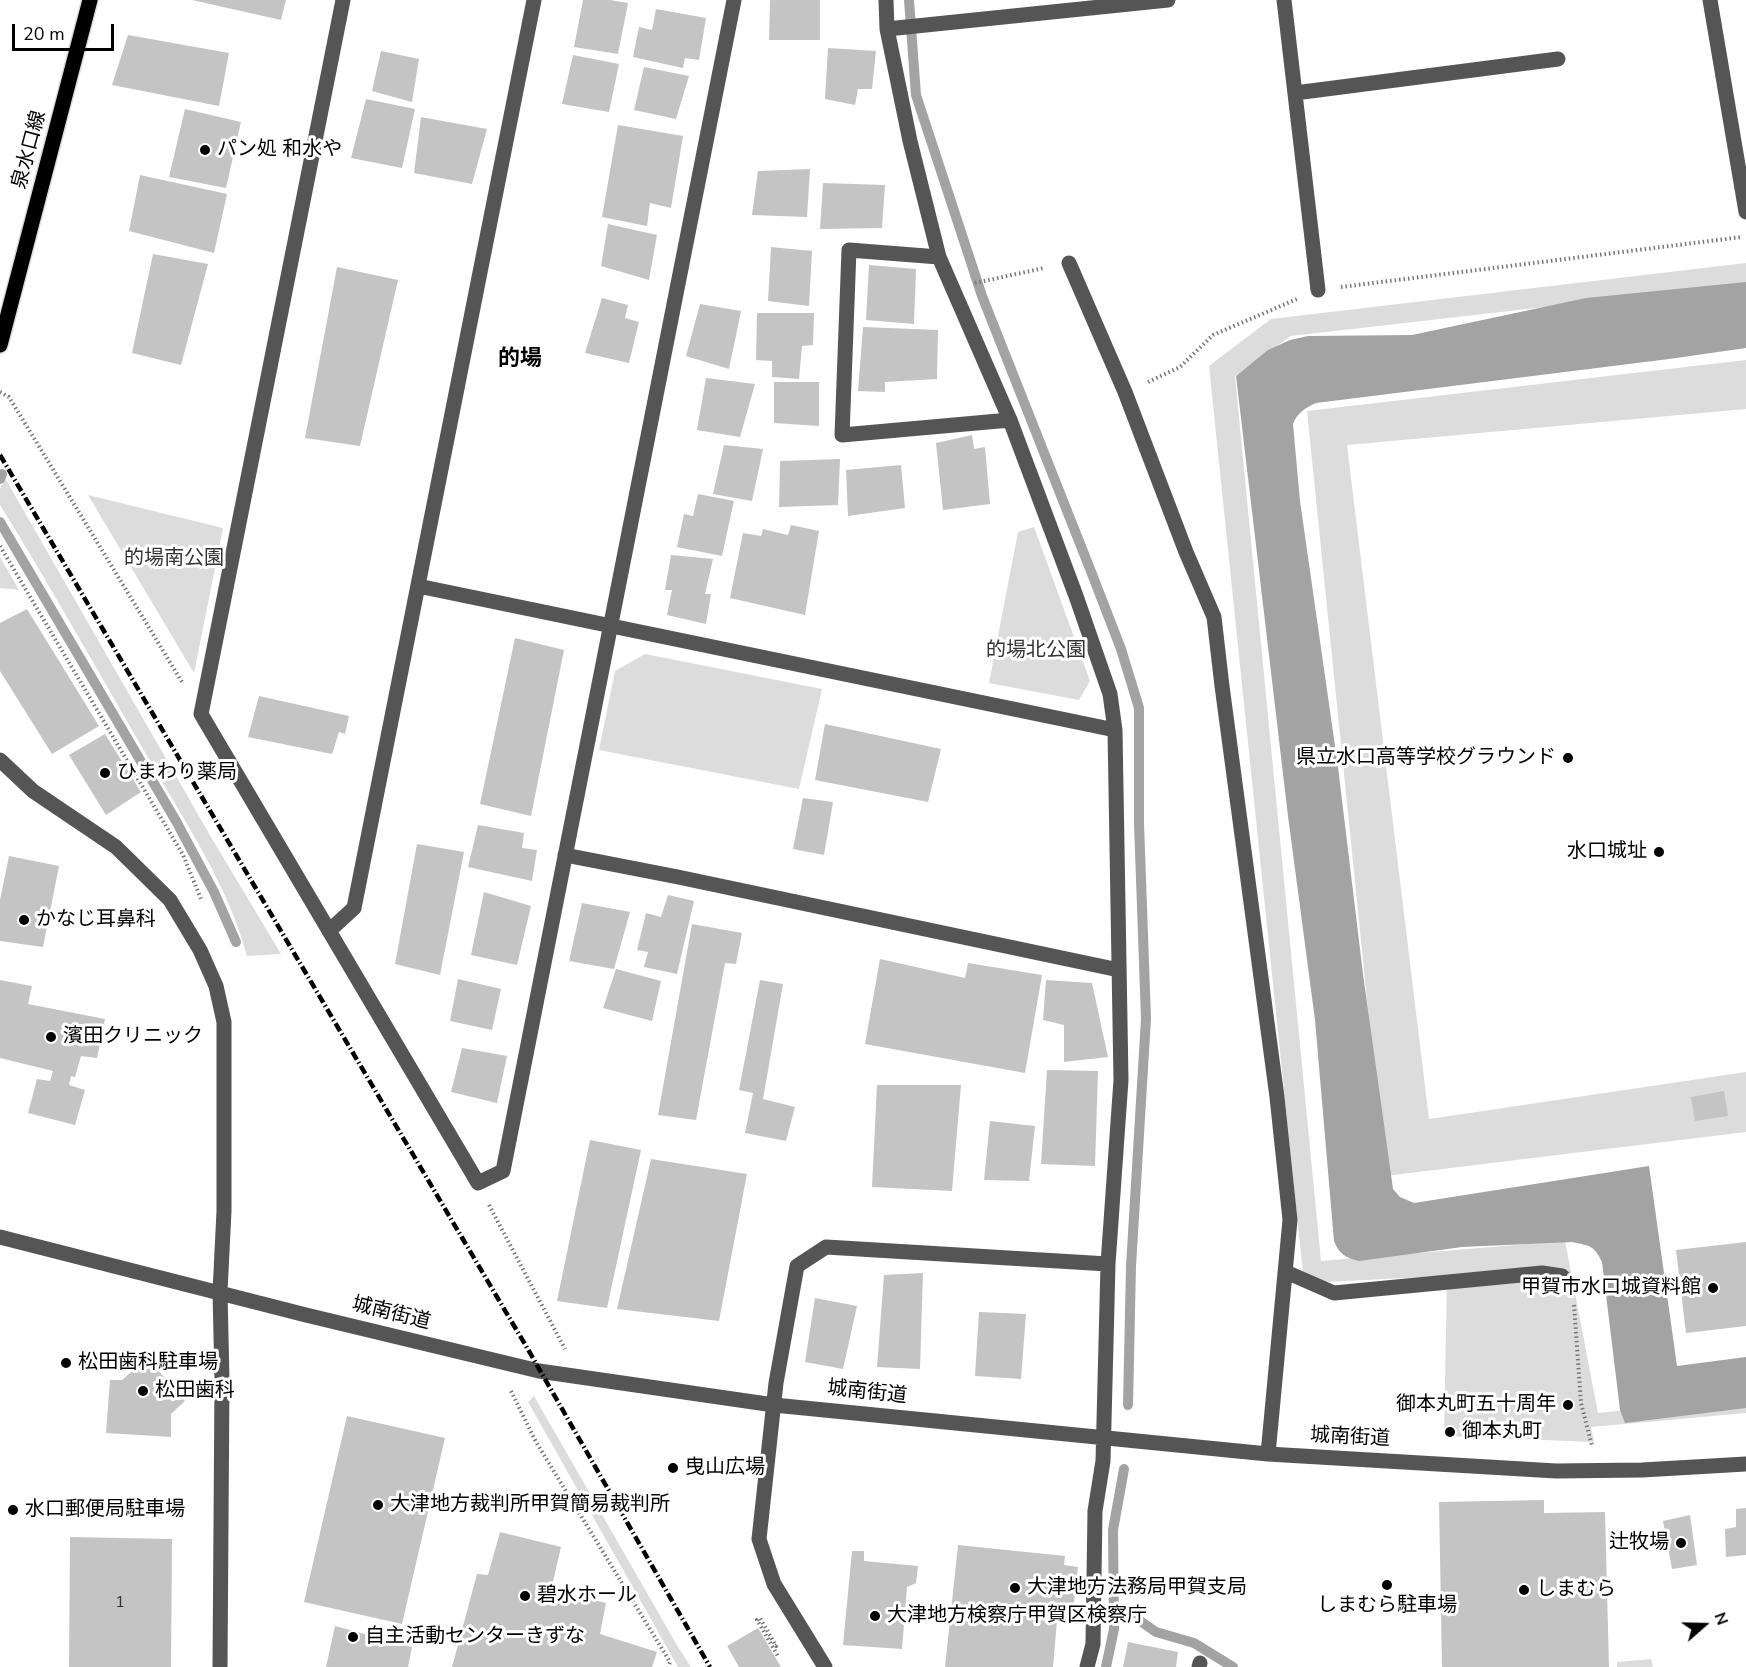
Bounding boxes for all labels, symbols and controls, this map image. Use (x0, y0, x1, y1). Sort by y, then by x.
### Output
scale bar (15, 12, 117, 50)
text: 20 m (23, 22, 65, 46)
street label: 泉水口線 (8, 108, 52, 192)
place label: パン処 和水や (217, 138, 342, 162)
marker: パン処 和水や (198, 143, 212, 157)
district label: 的場 (498, 347, 542, 373)
park label: 的場南公園 (124, 547, 224, 571)
park label: 的場北公園 (986, 639, 1086, 663)
place label: 県立水口高等学校グラウンド (1296, 746, 1556, 770)
marker: 県立水口高等学校グラウンド (1561, 751, 1575, 765)
place label: ひまわり薬局 (117, 761, 237, 785)
marker: ひまわり薬局 (98, 766, 112, 780)
place label: 水口城址 (1567, 840, 1647, 864)
marker: 水口城址 (1652, 845, 1666, 859)
place label: かなじ耳鼻科 (36, 908, 156, 932)
marker: かなじ耳鼻科 (17, 913, 31, 927)
place label: 濱田クリニック (63, 1025, 203, 1049)
marker: 濱田クリニック (44, 1030, 58, 1044)
place label: 甲賀市水口城資料館 (1521, 1276, 1701, 1300)
marker: 甲賀市水口城資料館 (1706, 1281, 1720, 1295)
street label: 城南街道 (349, 1293, 433, 1335)
place label: 松田歯科駐車場 (78, 1351, 218, 1375)
marker: 松田歯科駐車場 (59, 1356, 73, 1370)
street label: 城南街道 (826, 1377, 908, 1409)
place label: 松田歯科 (155, 1379, 235, 1403)
marker: 松田歯科 (136, 1384, 150, 1398)
place label: 御本丸町五十周年 (1396, 1393, 1556, 1417)
marker: 御本丸町五十周年 (1561, 1398, 1575, 1412)
place label: 御本丸町 (1462, 1420, 1542, 1444)
street label: 城南街道 (1309, 1424, 1391, 1452)
marker: 御本丸町 (1443, 1425, 1457, 1439)
place label: 曳山広場 (685, 1456, 765, 1480)
marker: 曳山広場 (666, 1461, 680, 1475)
place label: 大津地方裁判所甲賀簡易裁判所 (390, 1493, 670, 1517)
place label: 水口郵便局駐車場 (25, 1498, 185, 1522)
marker: 大津地方裁判所甲賀簡易裁判所 (371, 1498, 385, 1512)
marker: 水口郵便局駐車場 (6, 1503, 20, 1517)
place label: 辻牧場 (1609, 1531, 1669, 1555)
marker: 辻牧場 (1674, 1536, 1688, 1550)
place label: 大津地方法務局甲賀支局 (1027, 1576, 1247, 1600)
marker: しまむら駐車場 (1380, 1578, 1394, 1592)
place label: しまむら (1536, 1578, 1616, 1602)
marker: 大津地方法務局甲賀支局 (1008, 1581, 1022, 1595)
marker: しまむら (1517, 1583, 1531, 1597)
place label: 碧水ホール (537, 1584, 637, 1608)
marker: 碧水ホール (518, 1589, 532, 1603)
house number: 1 (115, 1593, 125, 1613)
place label: しまむら駐車場 (1317, 1594, 1457, 1618)
north arrow (1674, 1595, 1734, 1655)
place label: 大津地方検察庁甲賀区検察庁 (887, 1604, 1147, 1628)
marker: 大津地方検察庁甲賀区検察庁 (868, 1609, 882, 1623)
text: N (1709, 1609, 1733, 1628)
place label: 自主活動センターきずな (365, 1625, 585, 1649)
marker: 自主活動センターきずな (346, 1630, 360, 1644)

